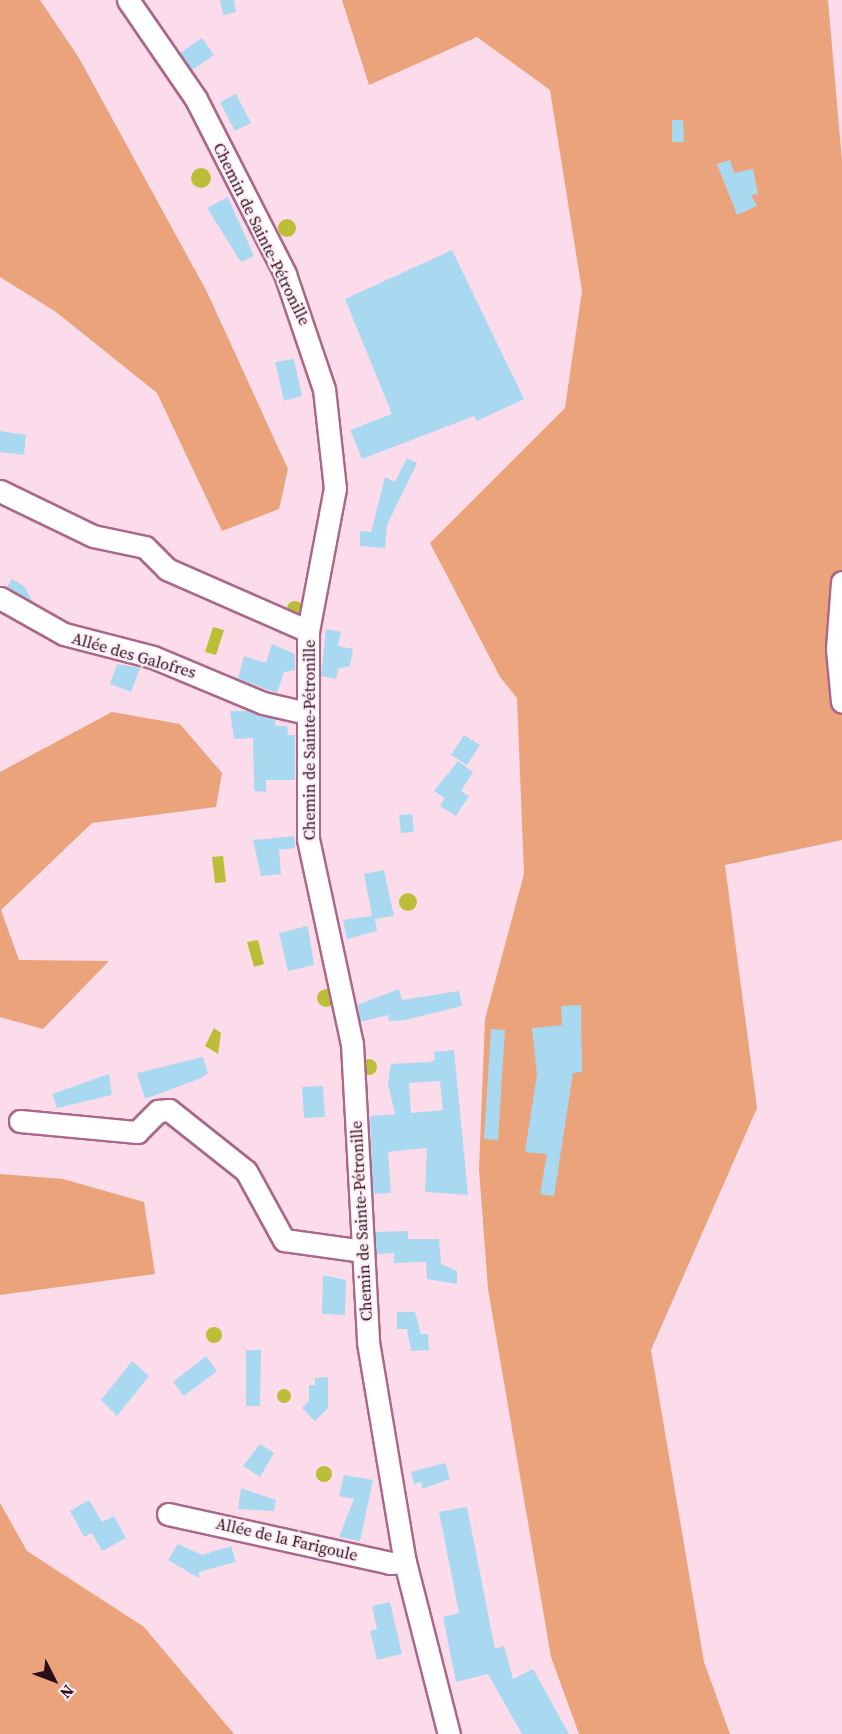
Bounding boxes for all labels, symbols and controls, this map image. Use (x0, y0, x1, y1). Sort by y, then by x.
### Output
street label: Chemin de Sainte-Pétronille (209, 140, 315, 328)
street label: Allée des Galofres (70, 628, 198, 682)
street label: Chemin de Sainte-Pétronille (299, 640, 319, 840)
street label: Chemin de Sainte-Pétronille (346, 1120, 376, 1322)
street label: Allée de la Farigoule (214, 1513, 360, 1565)
north arrow (24, 1650, 84, 1710)
text: N (55, 1680, 79, 1704)

